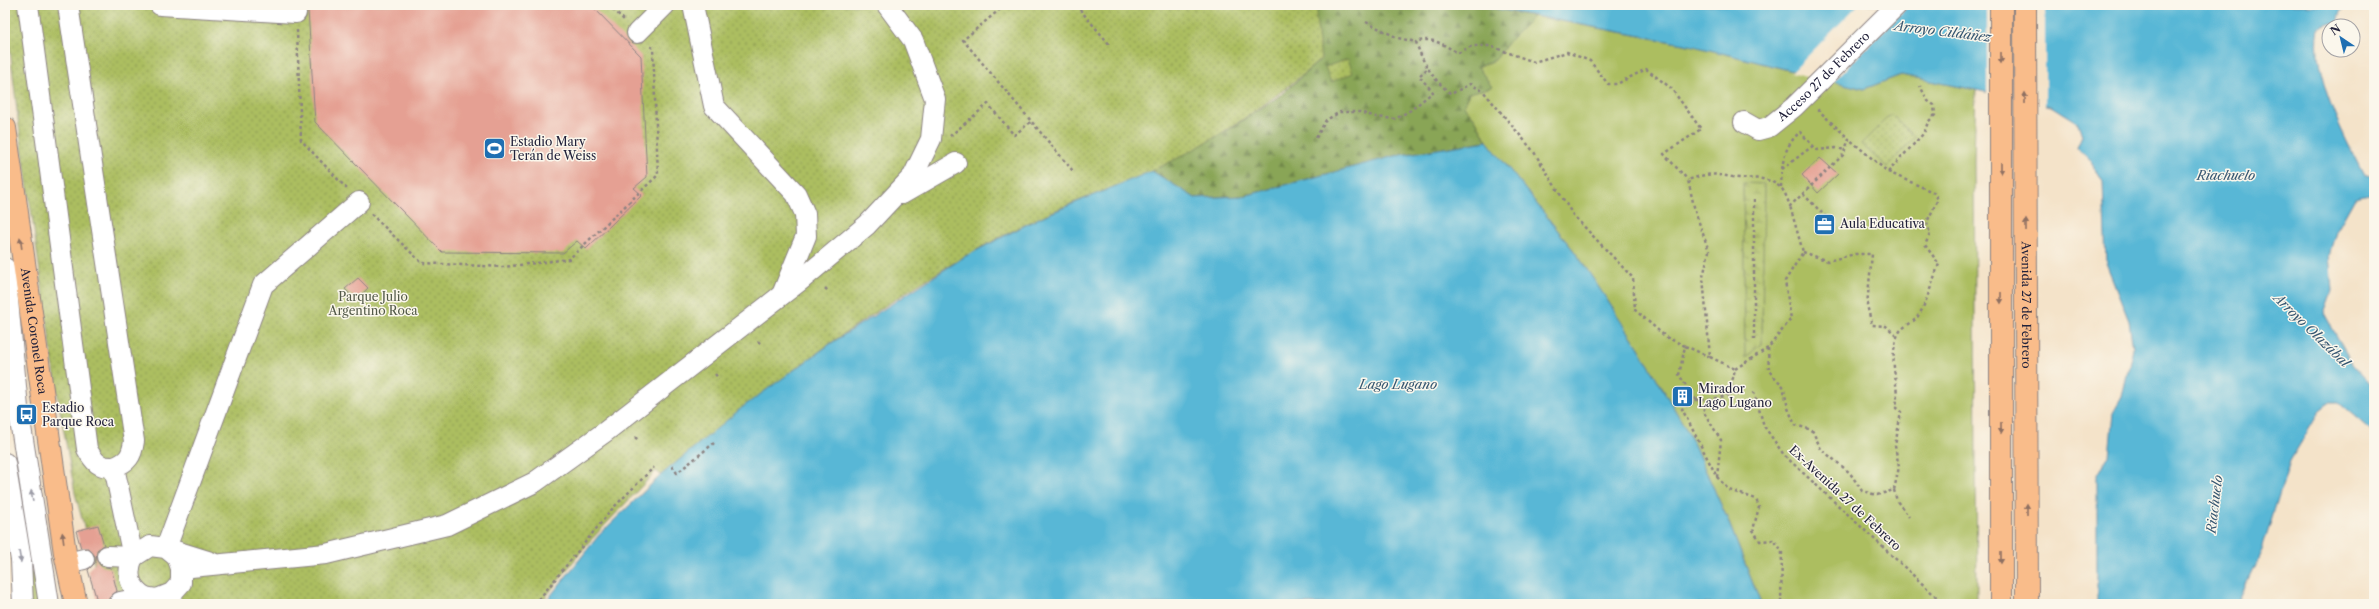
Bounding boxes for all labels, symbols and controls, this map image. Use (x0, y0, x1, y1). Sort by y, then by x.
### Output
water label: Arroyo Cildáñez (1892, 17, 1993, 45)
north arrow (2321, 18, 2361, 58)
text: N (2327, 21, 2344, 38)
street label: Acceso 27 de Febrero (1774, 28, 1873, 125)
one-way arrow (1998, 52, 2004, 65)
one-way arrow (2022, 91, 2028, 104)
place label: Estadio Mary Terán de Weiss (510, 134, 596, 163)
sports icon: Estadio Mary Terán de Weiss (481, 136, 507, 162)
one-way arrow (1998, 162, 2004, 175)
water label: Riachuelo (2196, 167, 2255, 183)
office icon: Aula Educativa (1812, 211, 1838, 237)
place label: Aula Educativa (1839, 216, 1926, 231)
one-way arrow (2023, 218, 2029, 231)
one-way arrow (18, 237, 24, 249)
street label: Avenida 27 de Febrero (2019, 240, 2034, 369)
street label: Avenida Coronel Roca (18, 266, 51, 396)
water label: Arroyo Olazábal (2269, 288, 2355, 372)
park label: Parque Julio Argentino Roca (327, 289, 418, 318)
one-way arrow (1998, 292, 2004, 305)
water label: Lago Lugano (1358, 376, 1437, 392)
place label: Mirador Lago Lugano (1698, 381, 1772, 410)
building icon: Mirador Lago Lugano (1670, 383, 1696, 409)
place label: Estadio Parque Roca (42, 400, 115, 429)
bus stop icon: Estadio Parque Roca (13, 402, 39, 428)
one-way arrow (1998, 422, 2004, 435)
street label: Ex-Avenida 27 de Febrero (1786, 442, 1904, 553)
water label: Riachuelo (2202, 474, 2226, 535)
one-way arrow (29, 490, 35, 503)
one-way arrow (2024, 502, 2030, 515)
one-way arrow (60, 532, 66, 544)
one-way arrow (17, 551, 23, 563)
one-way arrow (1998, 552, 2004, 565)

